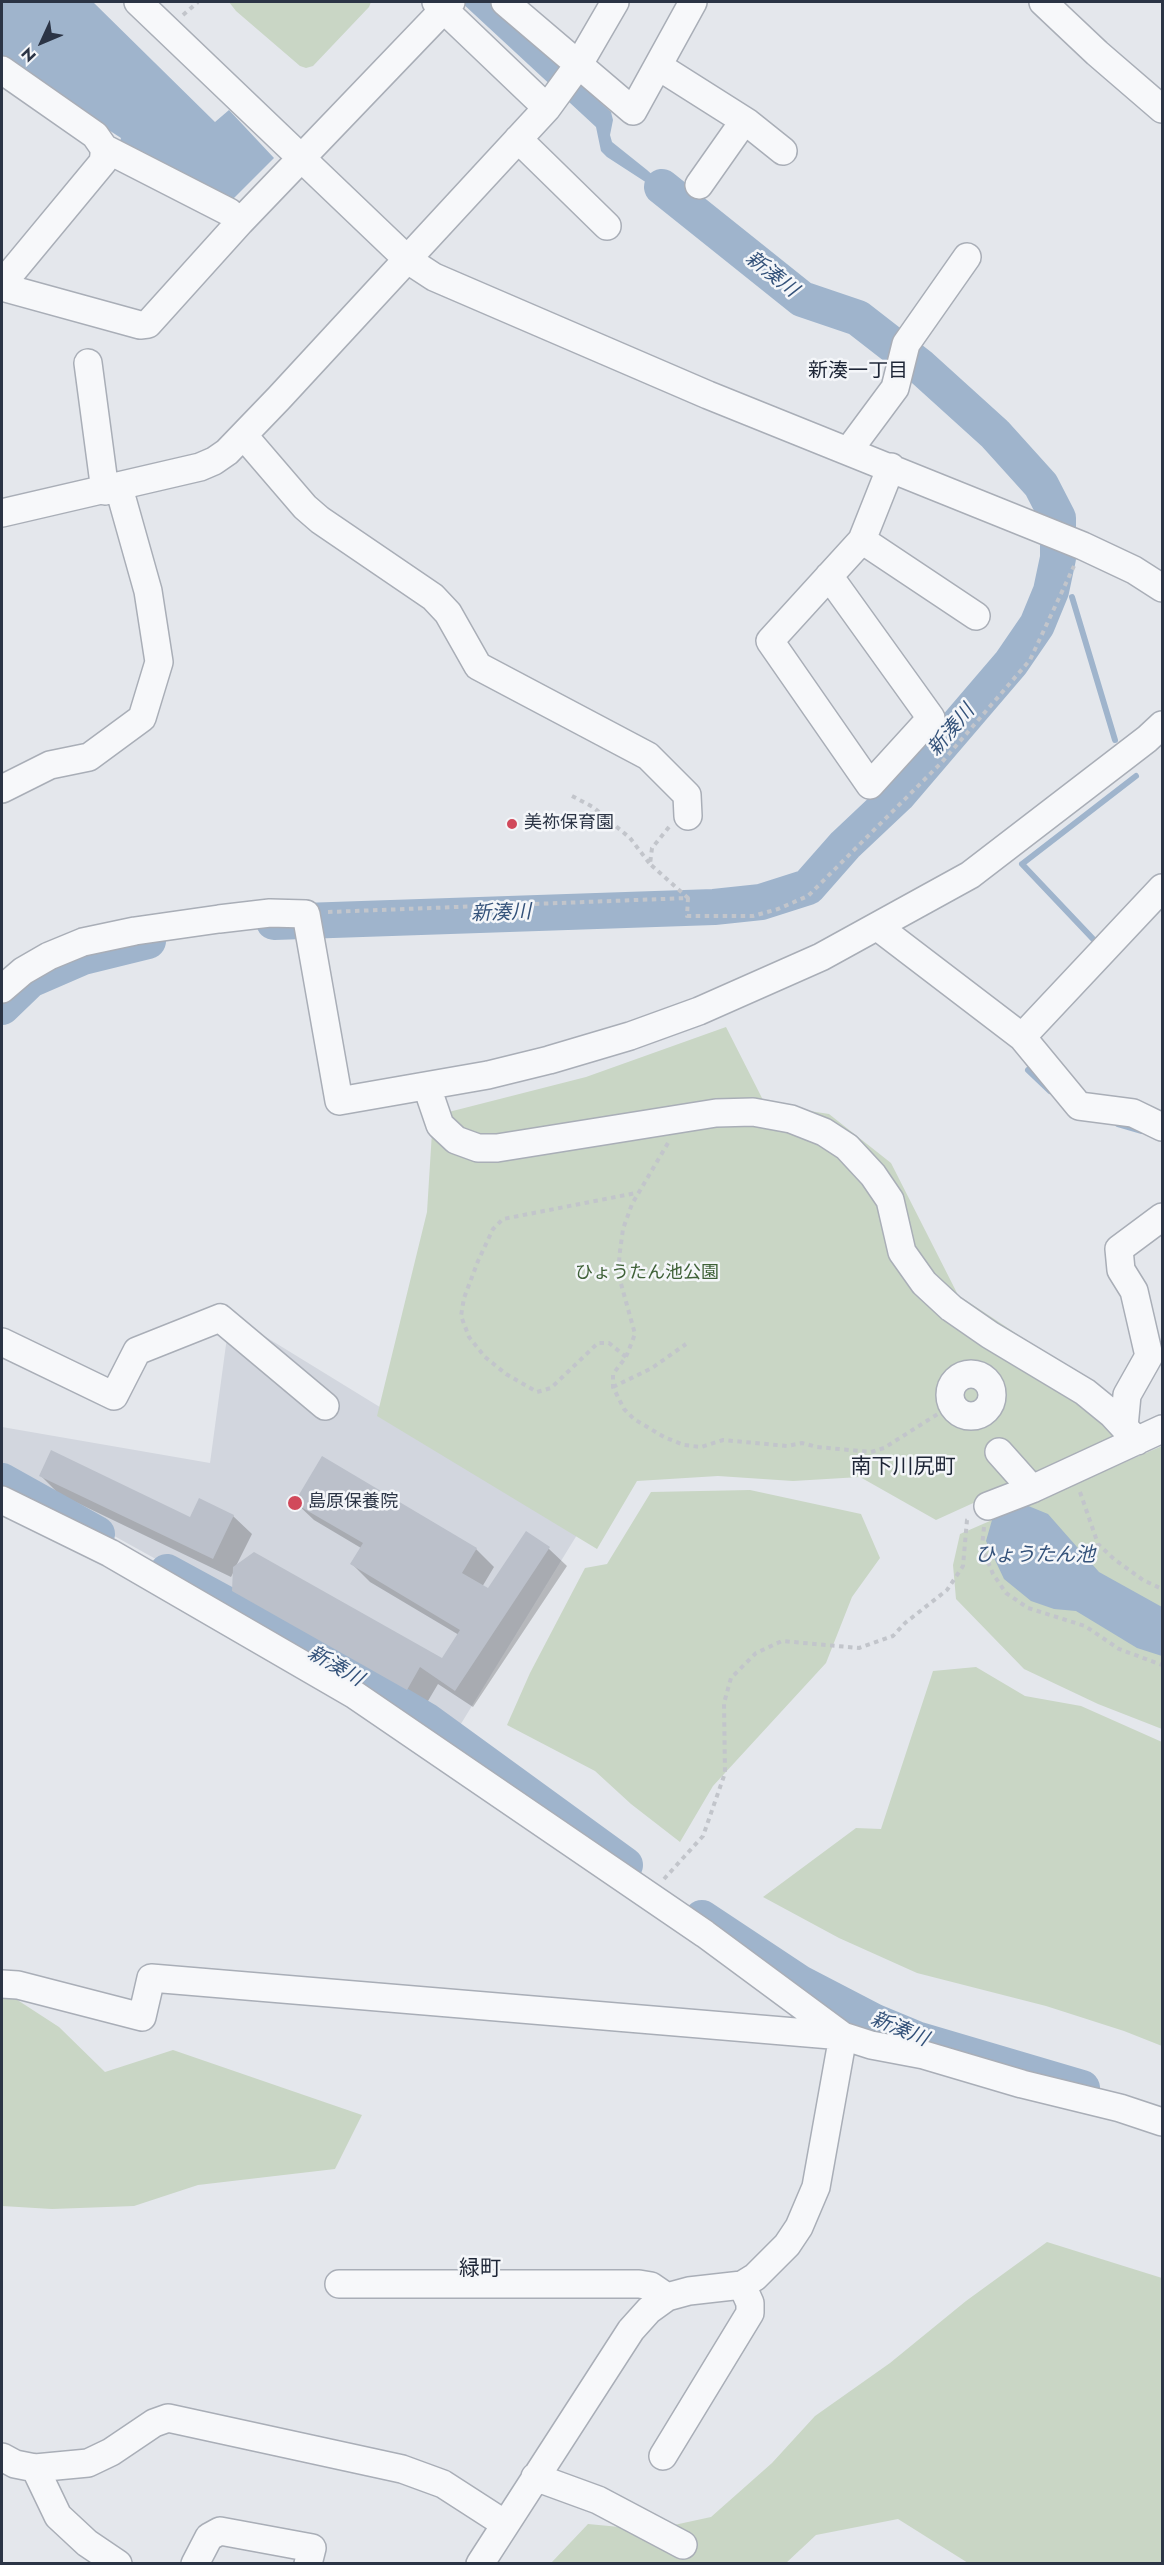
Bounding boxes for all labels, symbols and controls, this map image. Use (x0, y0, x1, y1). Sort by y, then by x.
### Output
north arrow (12, 12, 72, 72)
text: N (16, 42, 41, 67)
water label: 新湊川 (740, 247, 802, 303)
district label: 新湊一丁目 (808, 360, 908, 384)
water label: 新湊川 (924, 700, 980, 762)
place label: 美祢保育園 (524, 813, 614, 835)
marker: 美祢保育園 (505, 817, 519, 831)
water label: 新湊川 (471, 901, 531, 927)
park label: ひょうたん池公園 (575, 1263, 719, 1285)
district label: 南下川尻町 (851, 1455, 955, 1481)
place label: 島原保養院 (308, 1492, 398, 1514)
marker: 島原保養院 (286, 1494, 304, 1512)
water label: ひょうたん池 (975, 1544, 1095, 1568)
water label: 新湊川 (303, 1642, 367, 1692)
water label: 新湊川 (867, 2008, 931, 2052)
district label: 緑町 (459, 2257, 501, 2283)

